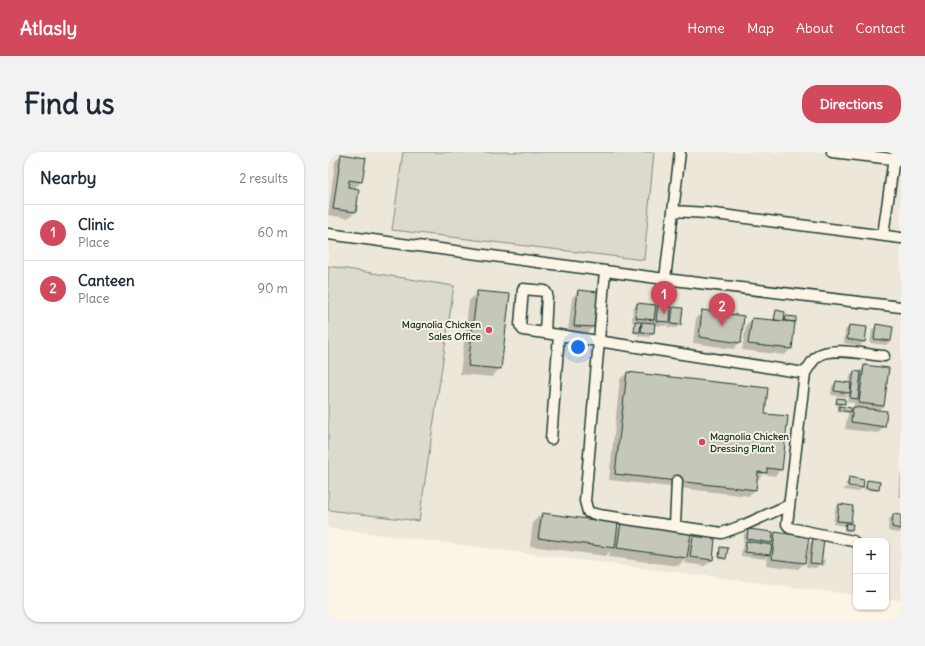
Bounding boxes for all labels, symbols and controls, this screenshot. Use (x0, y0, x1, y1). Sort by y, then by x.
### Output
text: Atlasly (20, 16, 77, 40)
text: Home (687, 19, 725, 37)
text: Map (747, 19, 774, 37)
text: About (796, 19, 834, 37)
text: Contact (856, 19, 905, 37)
button: Directions (802, 85, 901, 123)
text: Find us (24, 86, 115, 122)
text: Nearby (40, 167, 96, 189)
text: 2 results (239, 170, 288, 187)
text: Clinic (78, 215, 114, 234)
text: 1 (50, 224, 56, 241)
text: 60 m (257, 224, 288, 241)
text: Place (78, 234, 109, 251)
text: Canteen (78, 271, 135, 290)
text: 2 (49, 280, 57, 297)
text: 90 m (257, 280, 288, 297)
pin: 1 (651, 281, 677, 314)
text: Place (78, 290, 109, 307)
pin: 2 (709, 293, 735, 326)
place label: Magnolia Chicken Sales Office (402, 318, 482, 343)
marker: Magnolia Chicken Sales Office (484, 325, 494, 335)
your location (568, 337, 588, 357)
place label: Magnolia Chicken Dressing Plant (710, 430, 789, 455)
marker: Magnolia Chicken Dressing Plant (697, 437, 707, 447)
map controls (853, 538, 889, 610)
button: + (853, 538, 889, 574)
button: − (853, 574, 889, 610)

